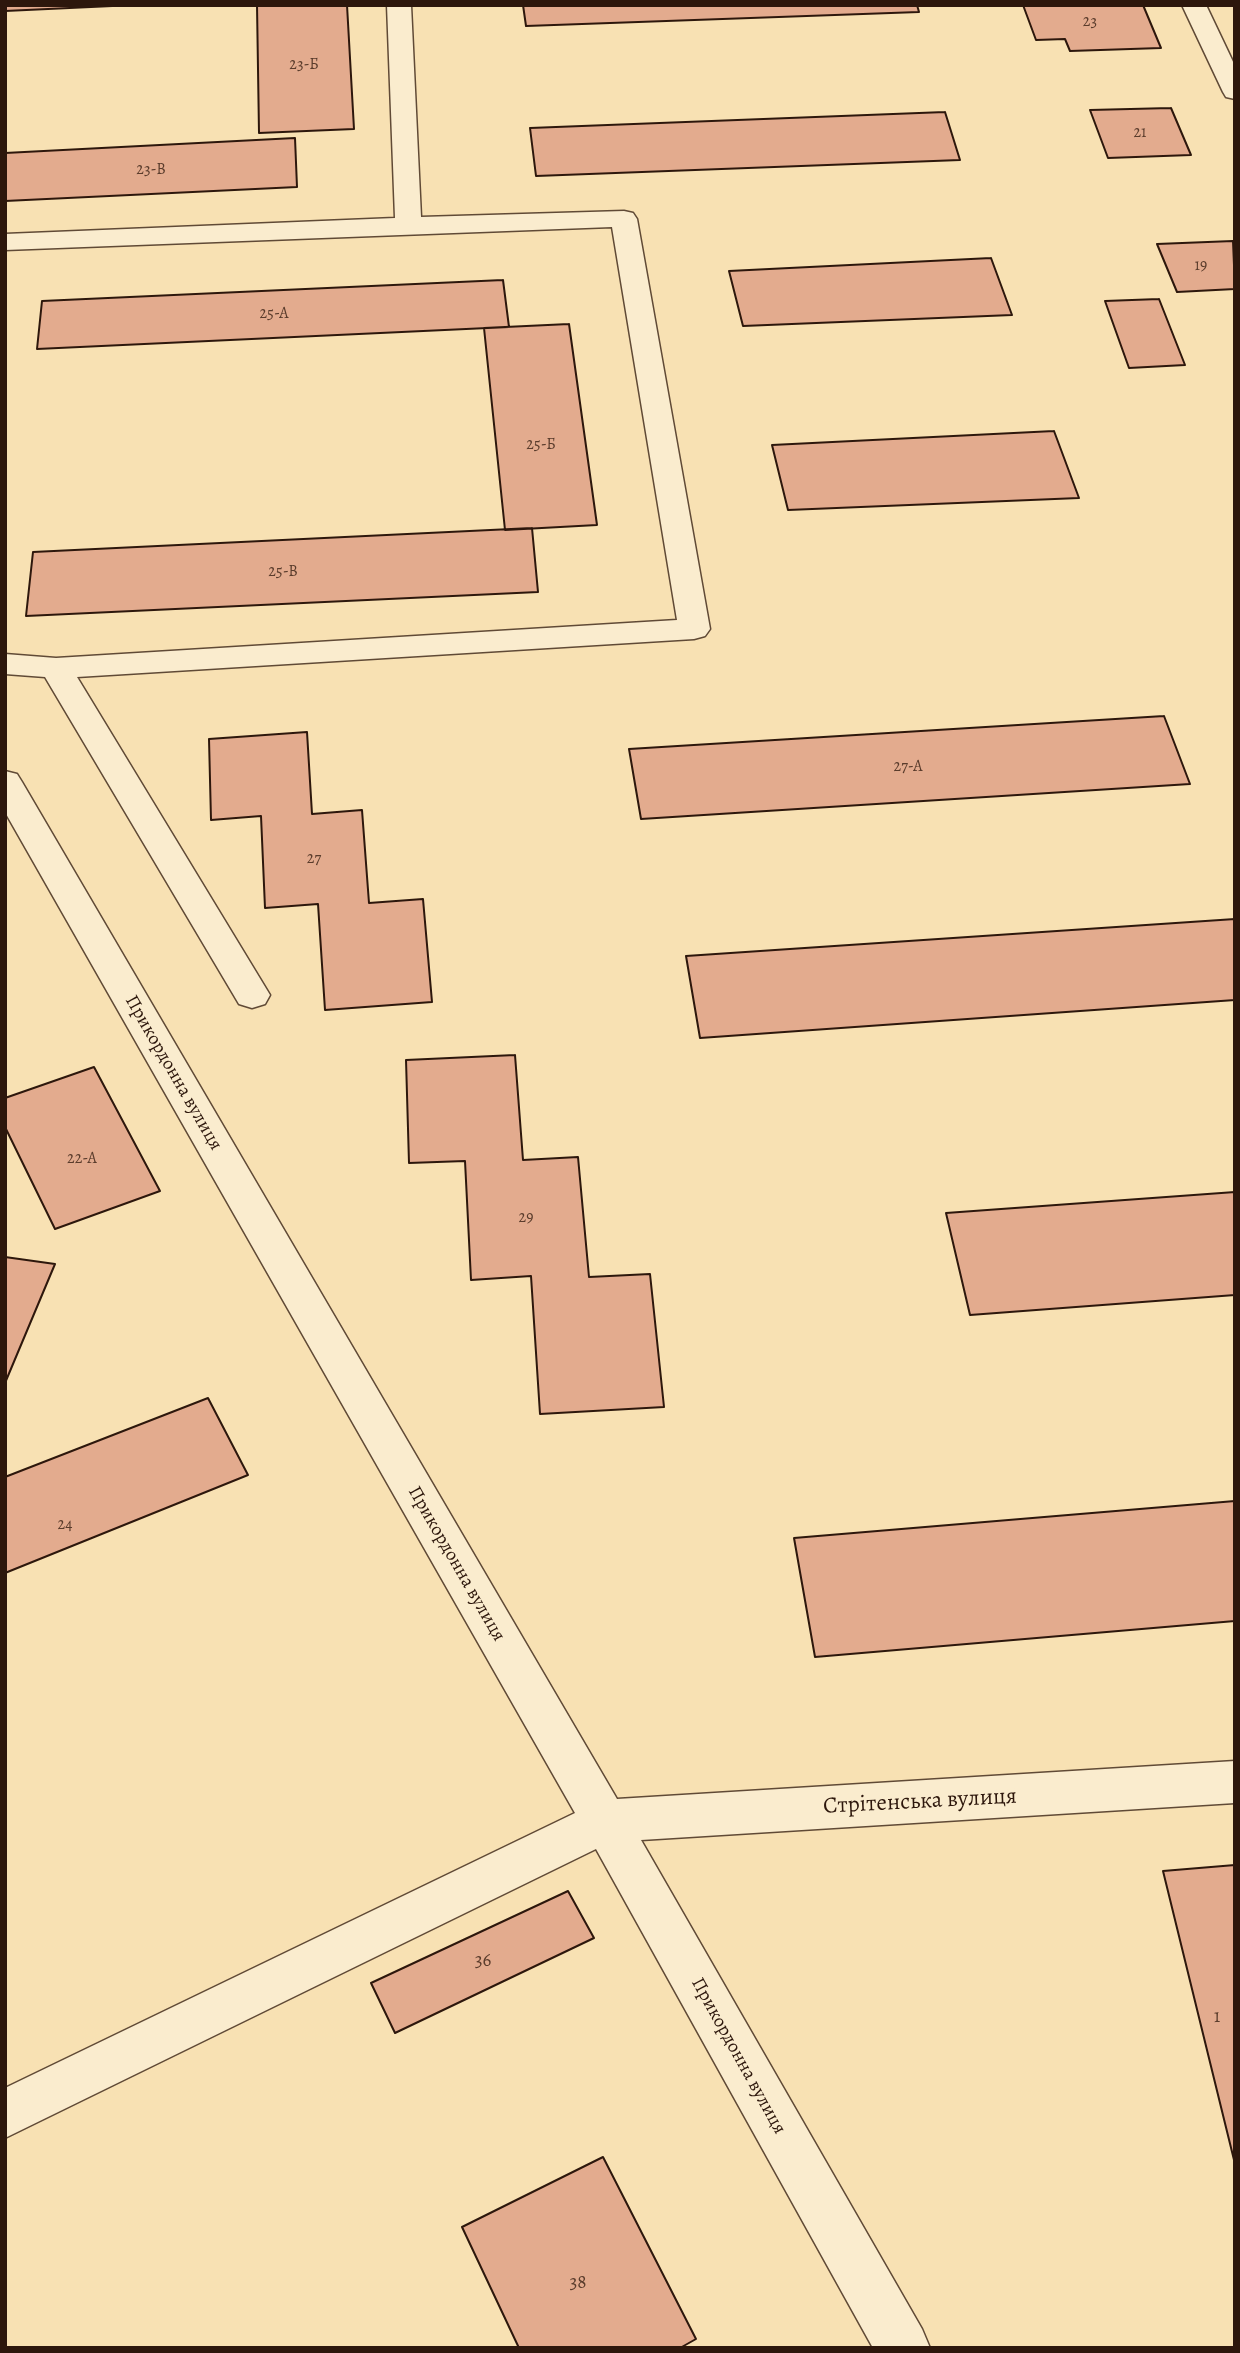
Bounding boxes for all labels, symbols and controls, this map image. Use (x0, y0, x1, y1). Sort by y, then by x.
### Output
house number: 23 (1083, 12, 1097, 32)
house number: 23-Б (289, 55, 319, 75)
house number: 21 (1133, 123, 1147, 143)
house number: 23-В (136, 160, 166, 180)
house number: 19 (1195, 256, 1207, 276)
house number: 25-А (259, 304, 289, 324)
house number: 25-Б (526, 435, 556, 455)
house number: 25-В (268, 562, 298, 582)
house number: 27-А (894, 757, 922, 777)
house number: 27 (307, 849, 321, 869)
street label: Прикордонна вулиця (119, 991, 227, 1155)
house number: 22-А (67, 1149, 97, 1169)
house number: 29 (519, 1208, 533, 1228)
street label: Прикордонна вулиця (402, 1482, 510, 1646)
house number: 24 (58, 1515, 72, 1535)
street label: Стрітенська вулиця (822, 1783, 1018, 1821)
house number: 36 (475, 1950, 491, 1972)
street label: Прикордонна вулиця (686, 1974, 790, 2138)
house number: 1 (1214, 2006, 1220, 2028)
house number: 38 (569, 2272, 587, 2294)

